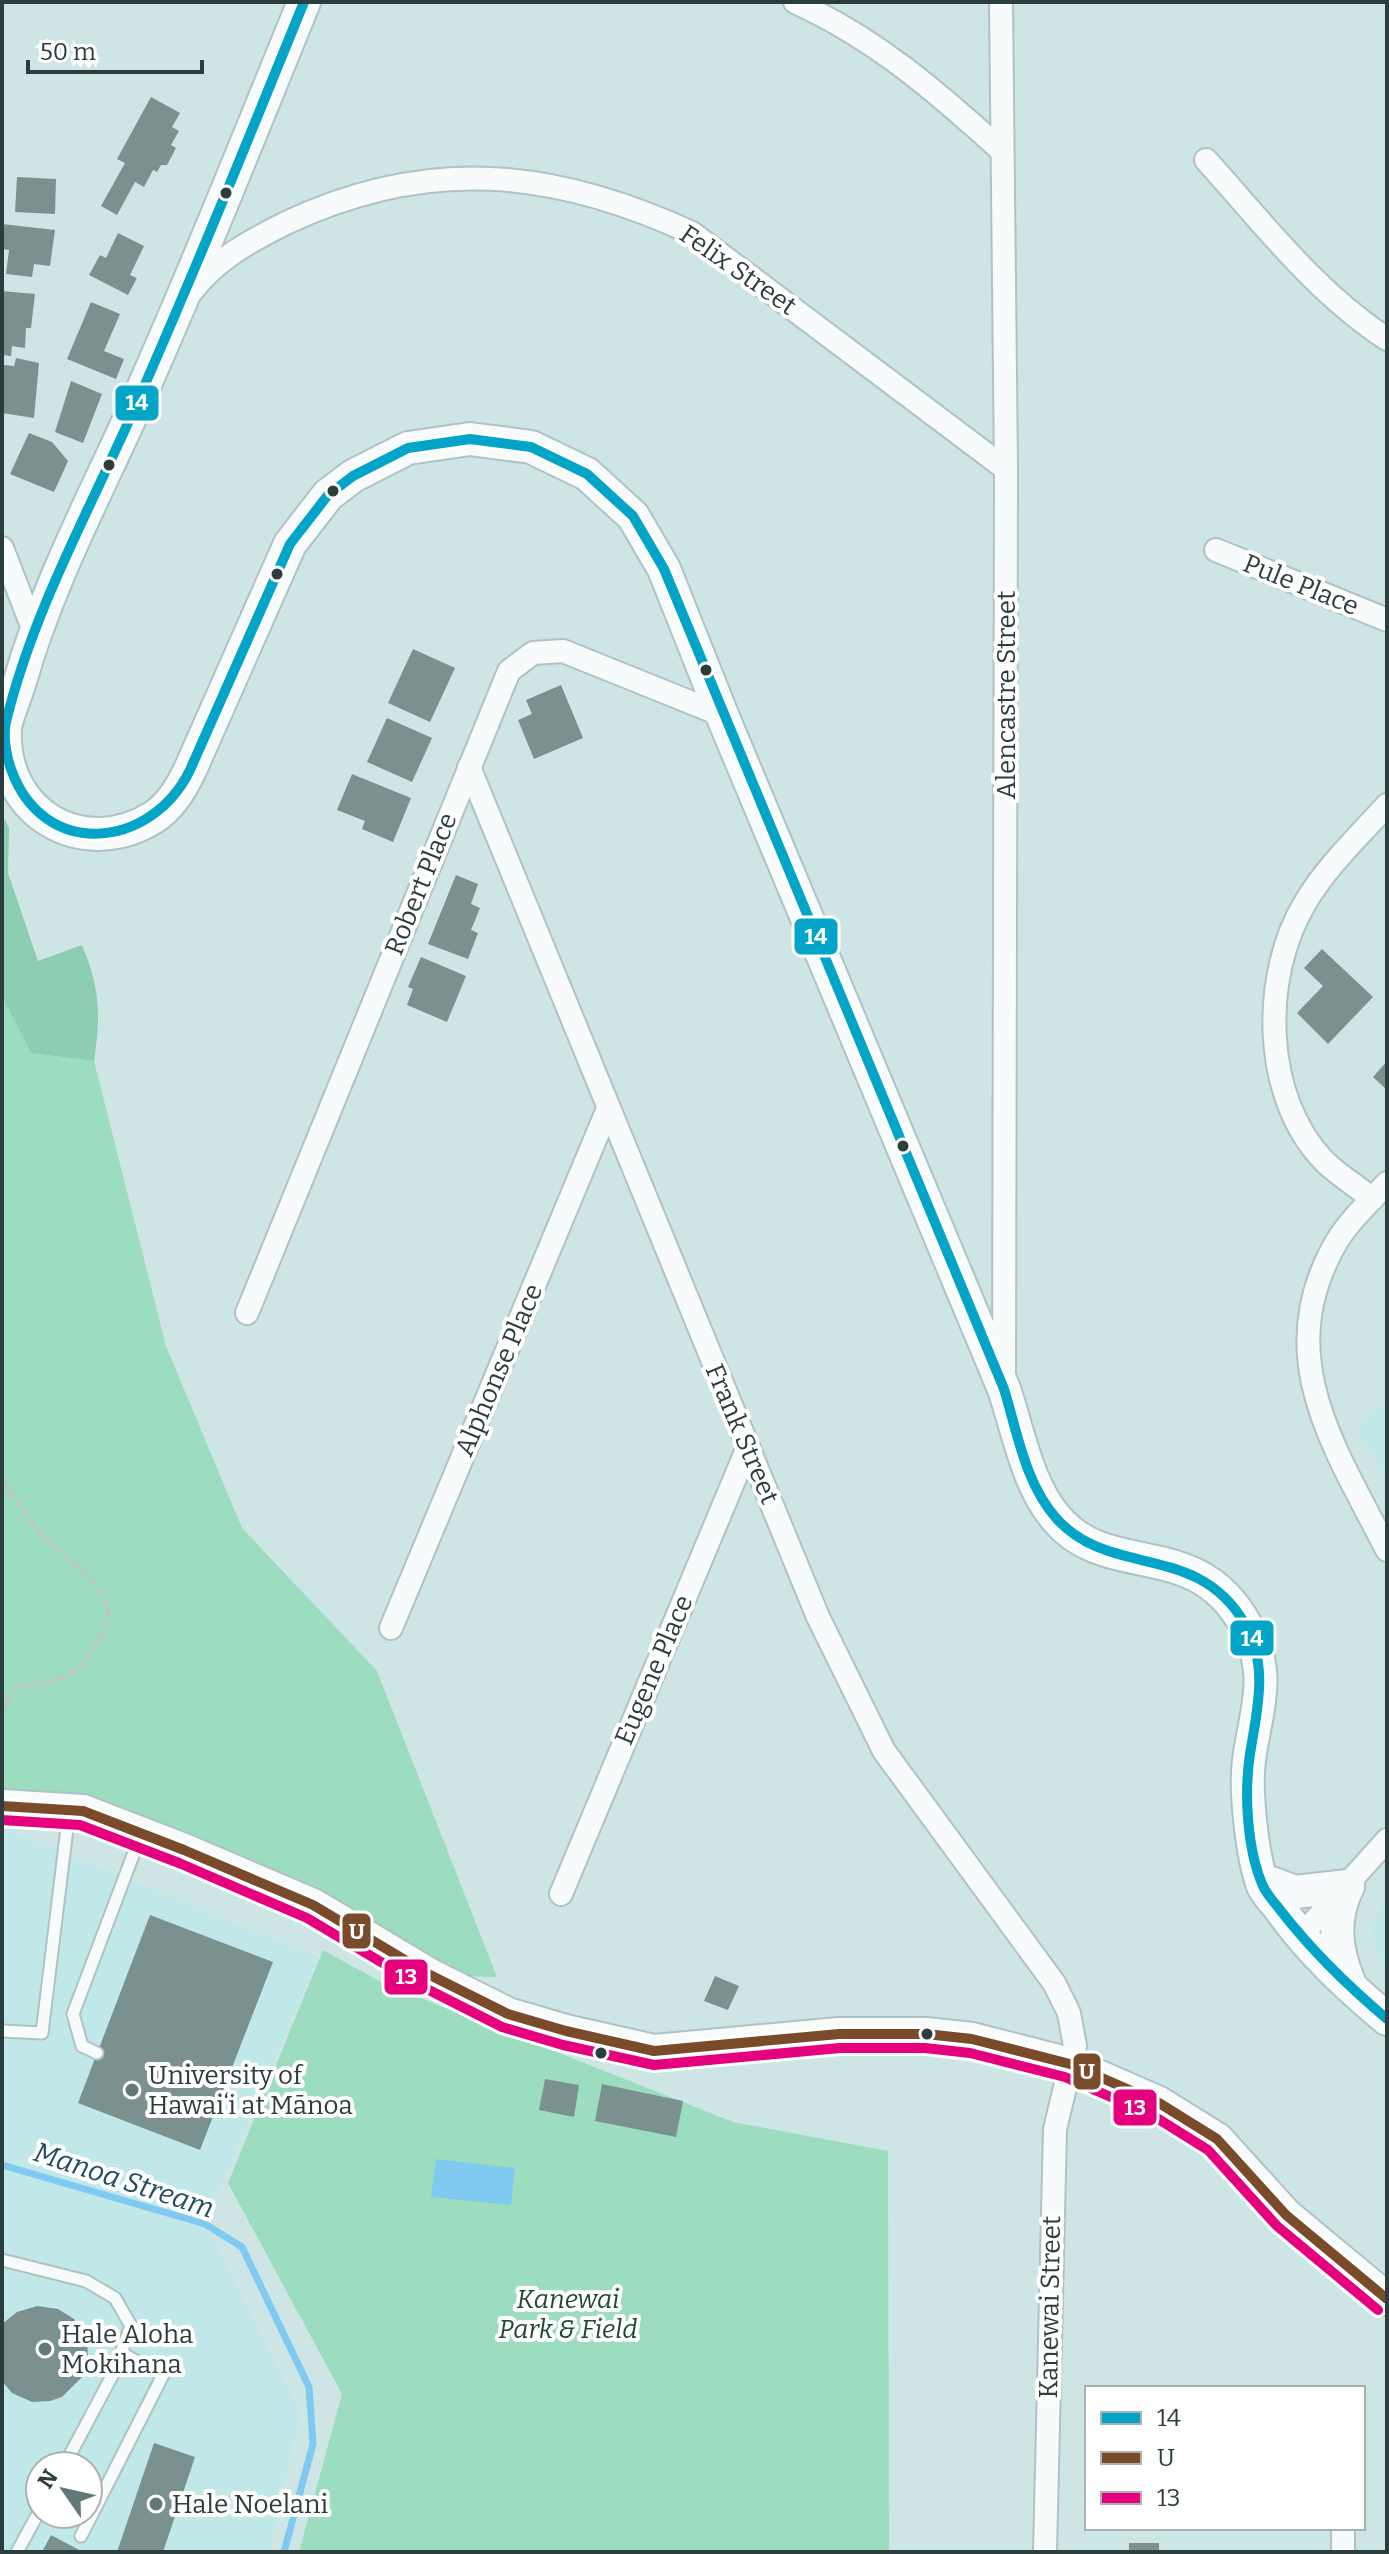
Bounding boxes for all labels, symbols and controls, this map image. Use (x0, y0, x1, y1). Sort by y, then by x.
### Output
scale bar (28, 24, 202, 74)
text: 50 m (40, 38, 96, 66)
unlabelled marker (218, 185, 234, 201)
street label: Felix Street (674, 218, 803, 322)
line badge: 14 (114, 384, 160, 422)
text: 14 (126, 389, 149, 416)
unlabelled marker (101, 457, 117, 473)
unlabelled marker (325, 483, 341, 499)
street label: Pule Place (1239, 548, 1363, 622)
unlabelled marker (269, 566, 285, 582)
street label: Alencastre Street (991, 590, 1022, 799)
unlabelled marker (698, 662, 714, 678)
street label: Robert Place (378, 808, 464, 960)
line badge: 14 (793, 917, 839, 956)
text: 14 (805, 923, 828, 950)
unlabelled marker (895, 1138, 911, 1154)
street label: Alphonse Place (449, 1279, 549, 1461)
street label: Frank Street (699, 1359, 786, 1509)
street label: Eugene Place (609, 1590, 699, 1750)
line badge: 14 (1229, 1619, 1275, 1657)
text: 14 (1241, 1625, 1264, 1652)
line badge: U (341, 1912, 372, 1950)
text: U (349, 1918, 365, 1945)
line badge: 13 (383, 1958, 429, 1996)
text: 13 (395, 1963, 417, 1990)
unlabelled marker (919, 2026, 935, 2042)
unlabelled marker (593, 2045, 609, 2061)
line badge: U (1072, 2052, 1102, 2091)
text: U (1079, 2058, 1095, 2085)
place label: University of Hawaiʻi at Mānoa (148, 2060, 353, 2121)
marker: University of Hawaiʻi at Mānoa (123, 2081, 141, 2099)
line badge: 13 (1112, 2088, 1158, 2127)
text: 13 (1124, 2094, 1146, 2121)
water label: Manoa Stream (30, 2135, 218, 2225)
street label: Kanewai Street (1033, 2215, 1067, 2399)
park label: Kanewai Park & Field (499, 2284, 637, 2345)
place label: Hale Aloha Mokihana (61, 2319, 193, 2380)
marker: Hale Aloha Mokihana (36, 2340, 54, 2358)
legend (1085, 2386, 1365, 2530)
text: 14 (1157, 2404, 1181, 2432)
text: U (1157, 2444, 1175, 2472)
north arrow (24, 2450, 104, 2530)
text: N (32, 2464, 64, 2494)
text: 13 (1157, 2484, 1180, 2512)
place label: Hale Noelani (172, 2489, 329, 2520)
marker: Hale Noelani (147, 2495, 165, 2513)

